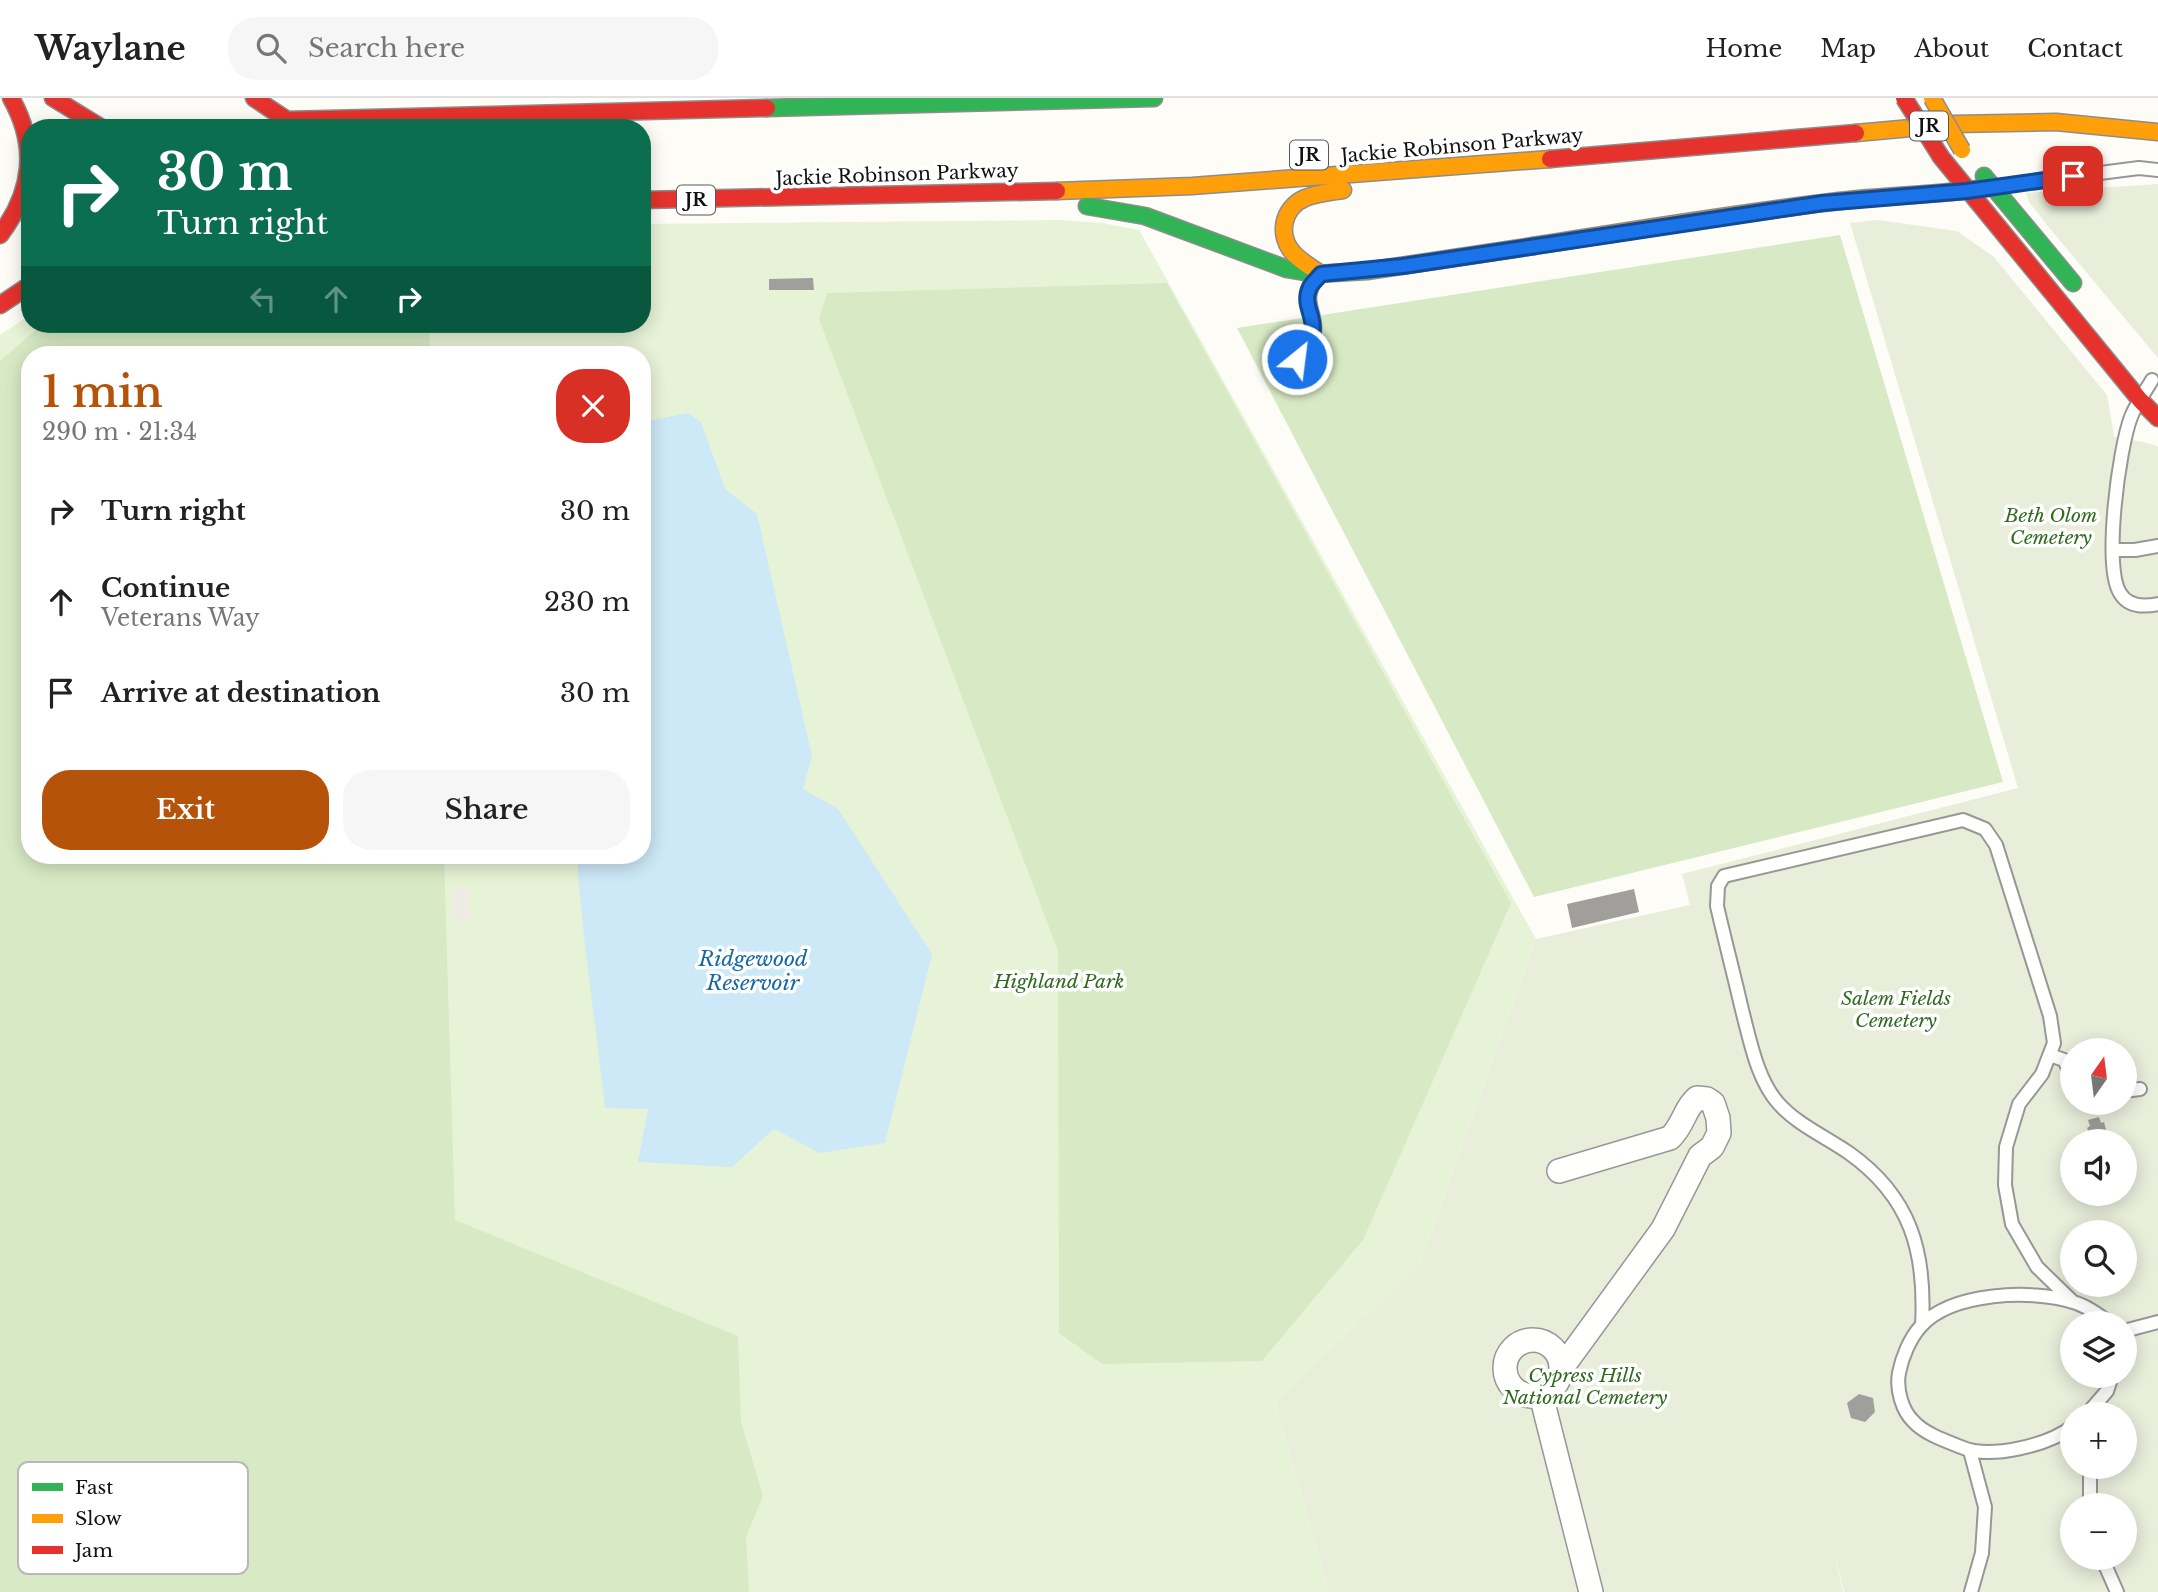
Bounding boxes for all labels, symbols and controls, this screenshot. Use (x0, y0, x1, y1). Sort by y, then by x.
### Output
search box (228, 17, 718, 80)
text: Waylane (35, 28, 186, 69)
icon: search (252, 29, 290, 67)
text: Search here (308, 32, 465, 64)
text: Home (1706, 34, 1782, 63)
text: Map (1820, 34, 1876, 63)
text: About (1914, 34, 1989, 63)
text: Contact (2027, 34, 2123, 63)
road number: JR (1910, 111, 1948, 140)
street label: Jackie Robinson Parkway (1337, 123, 1584, 168)
road number: JR (1290, 140, 1328, 170)
text: 30 m (157, 142, 292, 203)
pin (2043, 146, 2103, 206)
icon: right (42, 147, 133, 238)
icon: arrive (2054, 157, 2092, 195)
street label: Jackie Robinson Parkway (772, 159, 1019, 190)
road number: JR (677, 186, 715, 214)
text: Turn right (157, 203, 328, 243)
icon: left (244, 280, 282, 318)
icon: ahead (317, 280, 355, 318)
icon: right (390, 280, 428, 318)
position arrow (1260, 322, 1334, 396)
text: 1 min (42, 366, 163, 418)
button: close (556, 369, 630, 443)
text: 290 m · 21:34 (42, 418, 197, 446)
icon: right (42, 492, 80, 530)
text: Turn right (101, 495, 246, 527)
text: 30 m (560, 495, 630, 527)
park label: Beth Olom Cemetery (2004, 504, 2098, 549)
text: Continue (101, 572, 230, 604)
icon: ahead (42, 583, 80, 621)
text: 230 m (544, 586, 630, 618)
text: Veterans Way (101, 604, 260, 632)
icon: arrive (42, 674, 80, 712)
text: Arrive at destination (101, 677, 381, 709)
text: 30 m (560, 677, 630, 709)
button: Exit (42, 770, 329, 850)
button: Share (343, 770, 630, 850)
water label: Ridgewood Reservoir (697, 946, 808, 996)
park label: Highland Park (993, 970, 1124, 993)
park label: Salem Fields Cemetery (1841, 987, 1951, 1032)
north arrow (2060, 1038, 2137, 1115)
map controls (2060, 1038, 2137, 1570)
button: sound (2060, 1129, 2137, 1206)
button: search (2060, 1220, 2137, 1297)
button: layers (2060, 1311, 2137, 1388)
park label: Cypress Hills National Cemetery (1502, 1364, 1667, 1409)
button: + (2060, 1402, 2137, 1479)
legend (18, 1462, 248, 1574)
text: Fast (75, 1476, 114, 1499)
button: − (2060, 1493, 2137, 1570)
text: Slow (75, 1507, 122, 1530)
text: Jam (72, 1539, 113, 1562)

